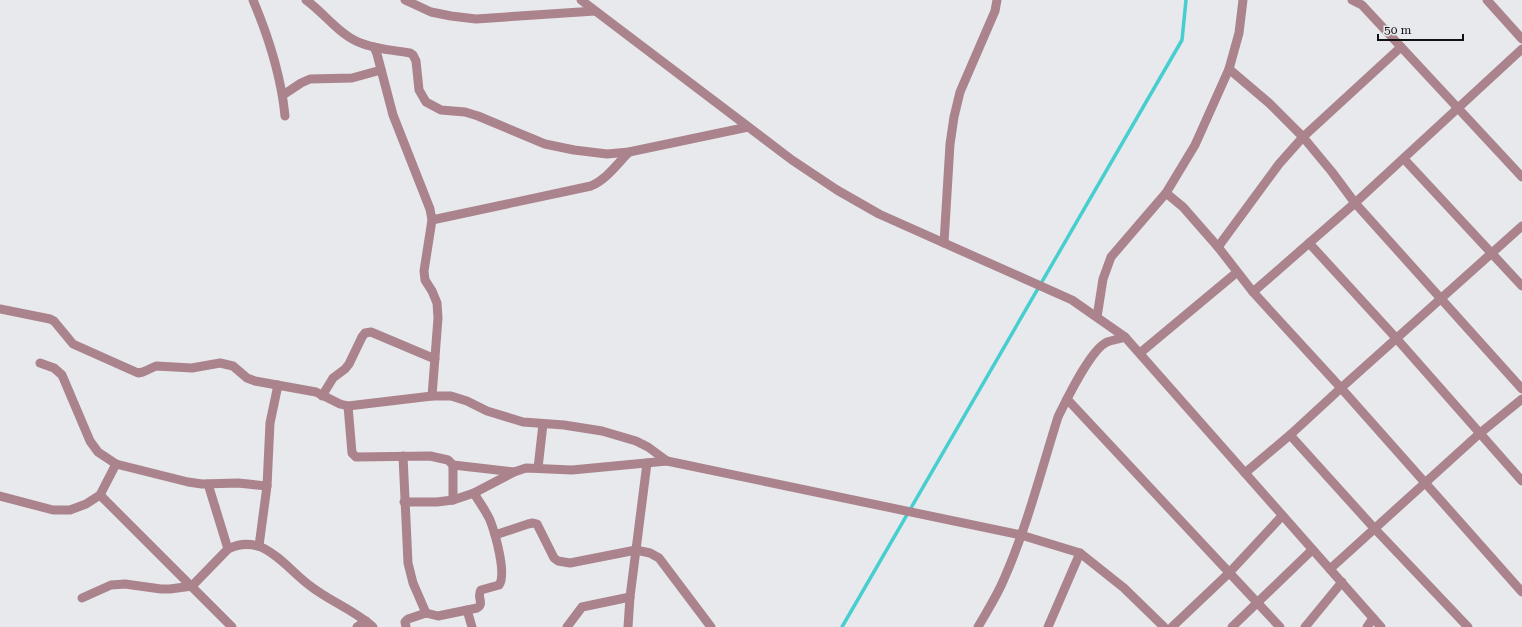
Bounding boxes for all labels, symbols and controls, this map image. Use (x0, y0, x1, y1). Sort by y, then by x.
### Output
scale bar (1378, 16, 1463, 42)
text: 50 m (1384, 23, 1411, 37)

